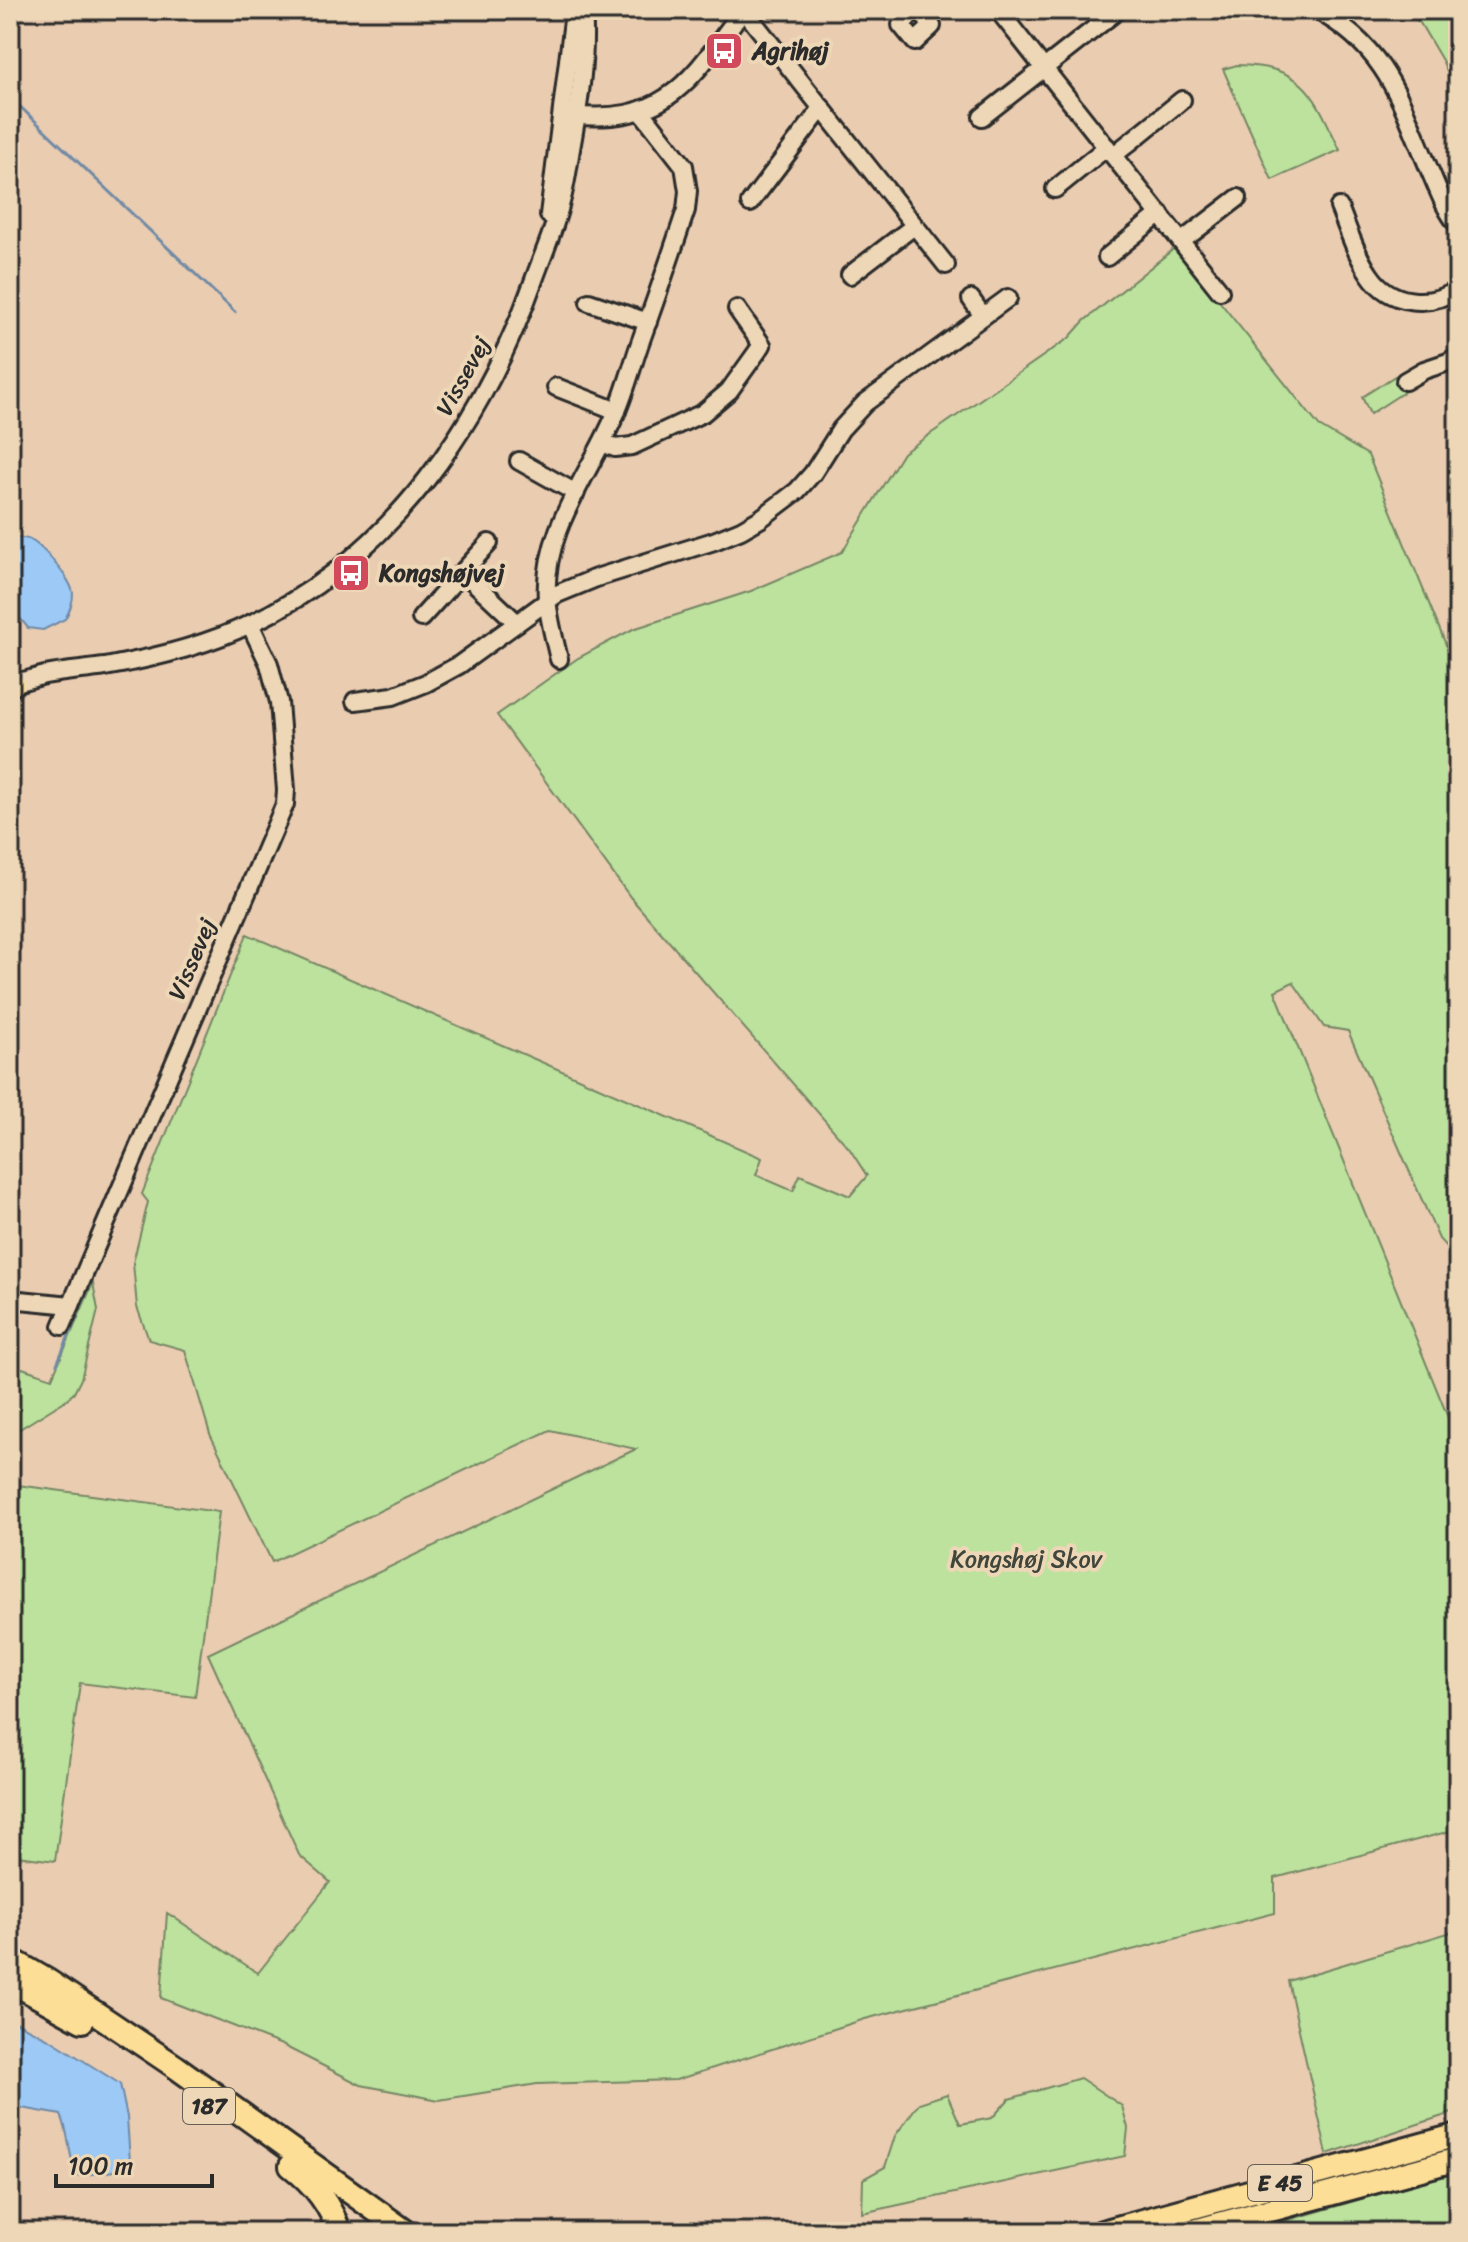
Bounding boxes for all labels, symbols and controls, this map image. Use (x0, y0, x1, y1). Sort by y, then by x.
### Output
bus stop icon: Agrihøj (703, 30, 745, 72)
place label: Agrihøj (751, 30, 830, 72)
street label: Vissevej (424, 328, 502, 424)
bus stop icon: Kongshøjvej (330, 552, 372, 594)
place label: Kongshøjvej (378, 552, 506, 594)
street label: Vissevej (156, 911, 228, 1007)
park label: Kongshøj Skov (950, 1538, 1104, 1580)
road number: 187 (183, 2088, 235, 2124)
scale bar (56, 2138, 212, 2188)
text: 100 m (68, 2145, 133, 2187)
road number: E 45 (1248, 2165, 1312, 2201)

